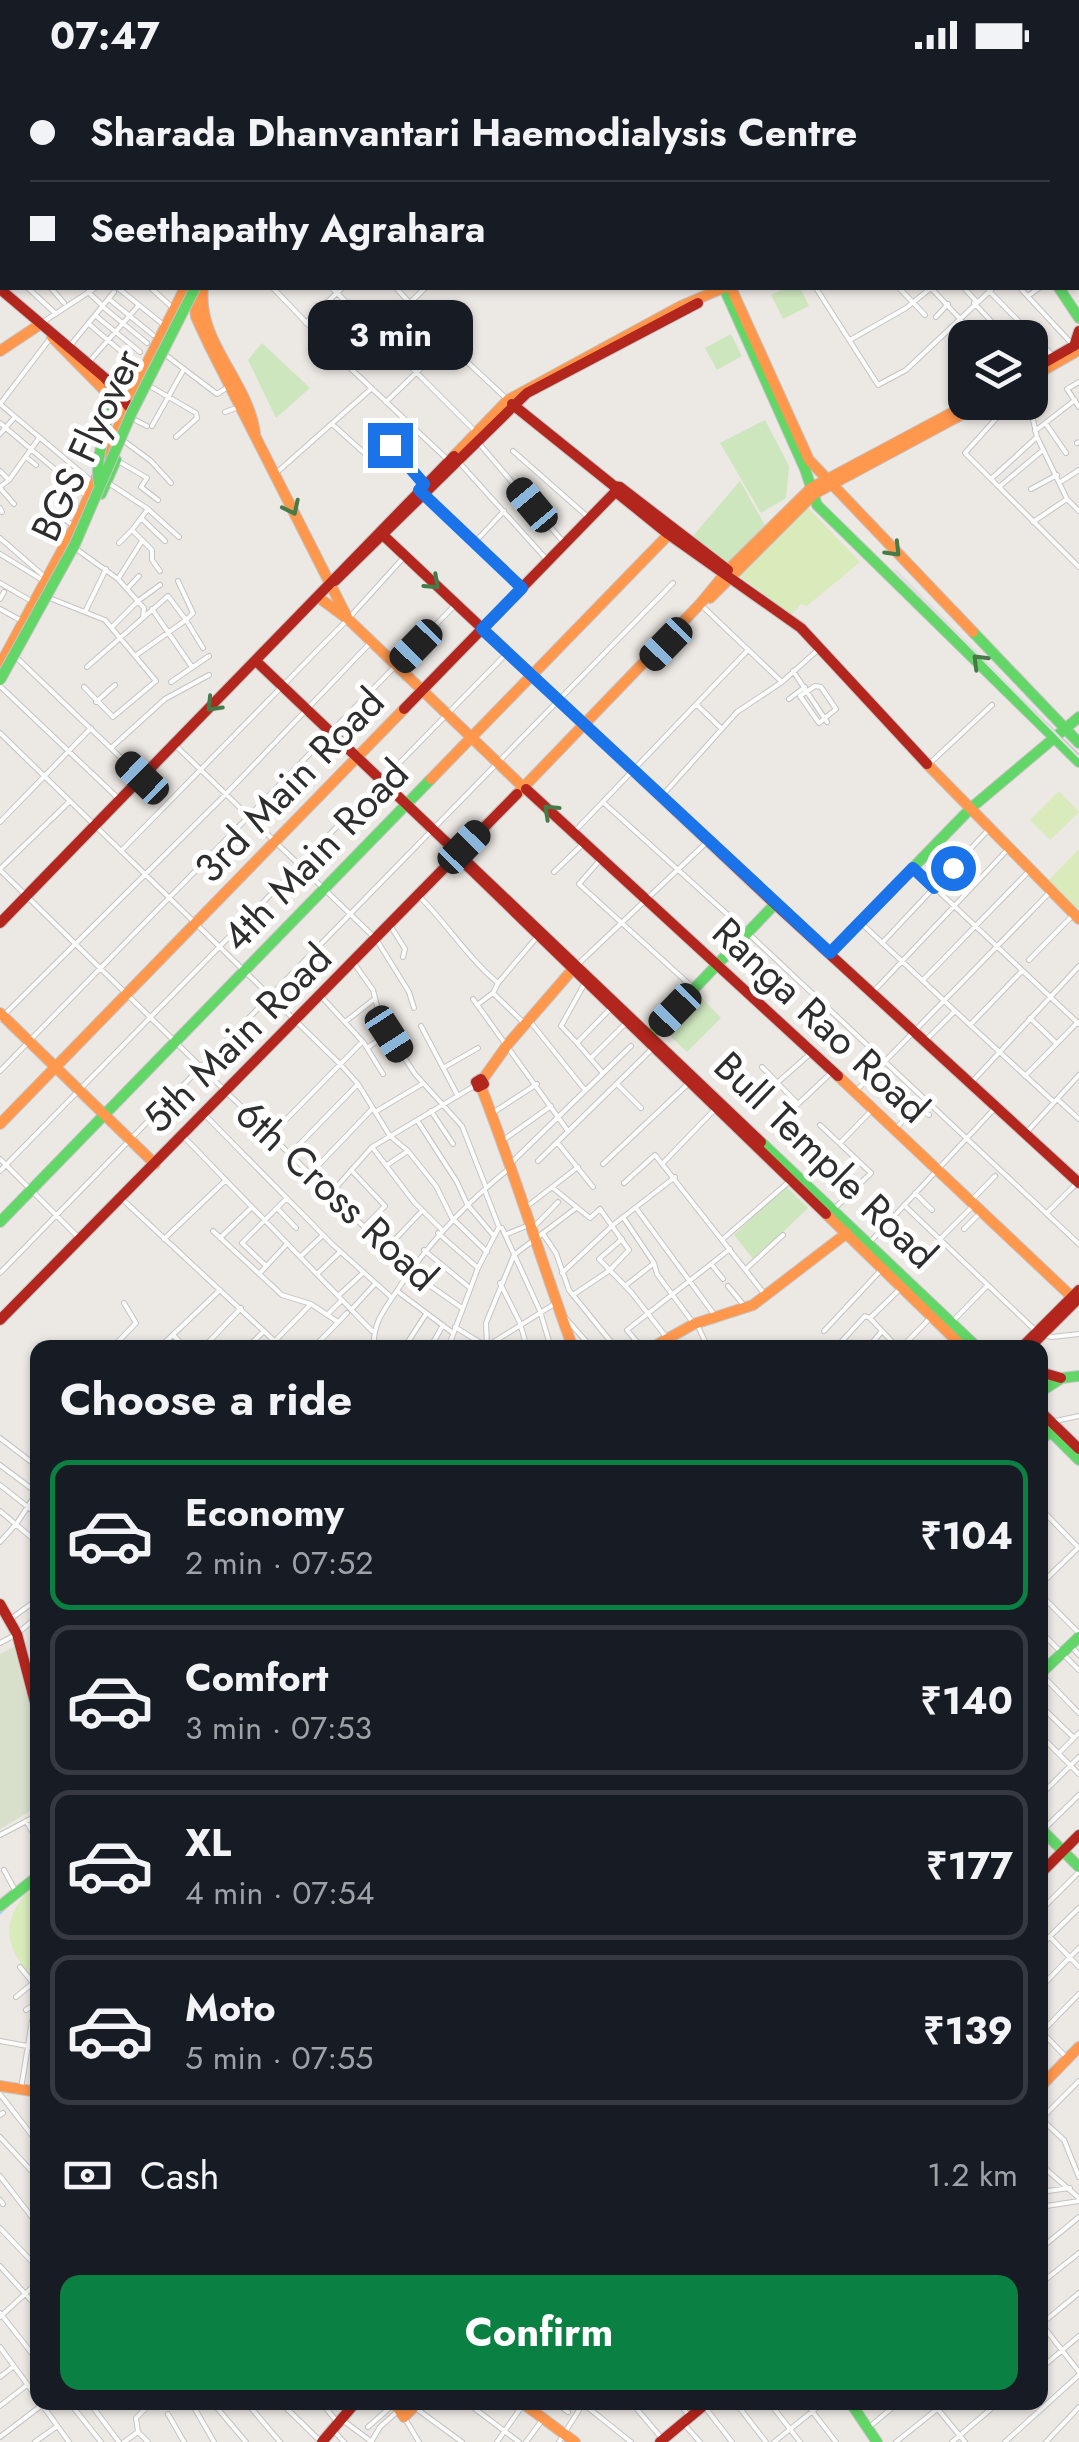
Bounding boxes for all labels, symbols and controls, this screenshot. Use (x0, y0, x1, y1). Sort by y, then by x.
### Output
text: 07:47 (50, 8, 160, 63)
text: Sharada Dhanvantari Haemodialysis Centre (90, 105, 857, 160)
text: Seethapathy Agrahara (90, 201, 486, 256)
callout: 3 min (308, 300, 472, 370)
text: 3 min (349, 312, 432, 358)
map controls (948, 320, 1048, 420)
button: layers (948, 320, 1048, 420)
street label: BGS Flyover (16, 339, 156, 551)
route end (368, 423, 413, 468)
car (501, 472, 563, 538)
one-way arrow (280, 498, 300, 516)
one-way arrow (882, 538, 900, 556)
one-way arrow (421, 571, 439, 589)
car (634, 612, 698, 676)
car (384, 614, 448, 678)
one-way arrow (972, 655, 990, 673)
street label: 3rd Main Road (181, 674, 397, 896)
one-way arrow (207, 693, 225, 711)
car (110, 746, 174, 810)
street label: 4th Main Road (208, 746, 422, 964)
one-way arrow (543, 805, 561, 823)
car (432, 815, 496, 879)
route start (931, 846, 976, 891)
street label: Ranga Rao Road (699, 904, 943, 1136)
street label: 5th Main Road (129, 930, 345, 1146)
car (643, 978, 707, 1042)
car (360, 1001, 418, 1067)
street label: Bull Temple Road (701, 1038, 951, 1282)
street label: 6th Cross Road (223, 1086, 451, 1304)
text: Choose a ride (60, 1367, 352, 1432)
text: Economy (185, 1485, 344, 1540)
icon: car (65, 1490, 155, 1580)
text: ₹104 (920, 1508, 1013, 1563)
text: 2 min · 07:52 (185, 1540, 374, 1586)
text: Comfort (185, 1650, 328, 1705)
icon: car (65, 1655, 155, 1745)
text: ₹140 (920, 1673, 1013, 1728)
text: 3 min · 07:53 (185, 1705, 372, 1751)
text: XL (185, 1815, 231, 1870)
icon: car (65, 1820, 155, 1910)
text: ₹177 (926, 1838, 1013, 1893)
text: 4 min · 07:54 (185, 1870, 374, 1916)
text: Moto (185, 1980, 276, 2035)
icon: car (65, 1985, 155, 2075)
text: ₹139 (923, 2003, 1013, 2058)
text: 5 min · 07:55 (185, 2035, 373, 2081)
icon: cash (60, 2148, 115, 2203)
text: Cash (140, 2148, 220, 2203)
text: 1.2 km (927, 2152, 1018, 2198)
button: Confirm (60, 2275, 1018, 2390)

